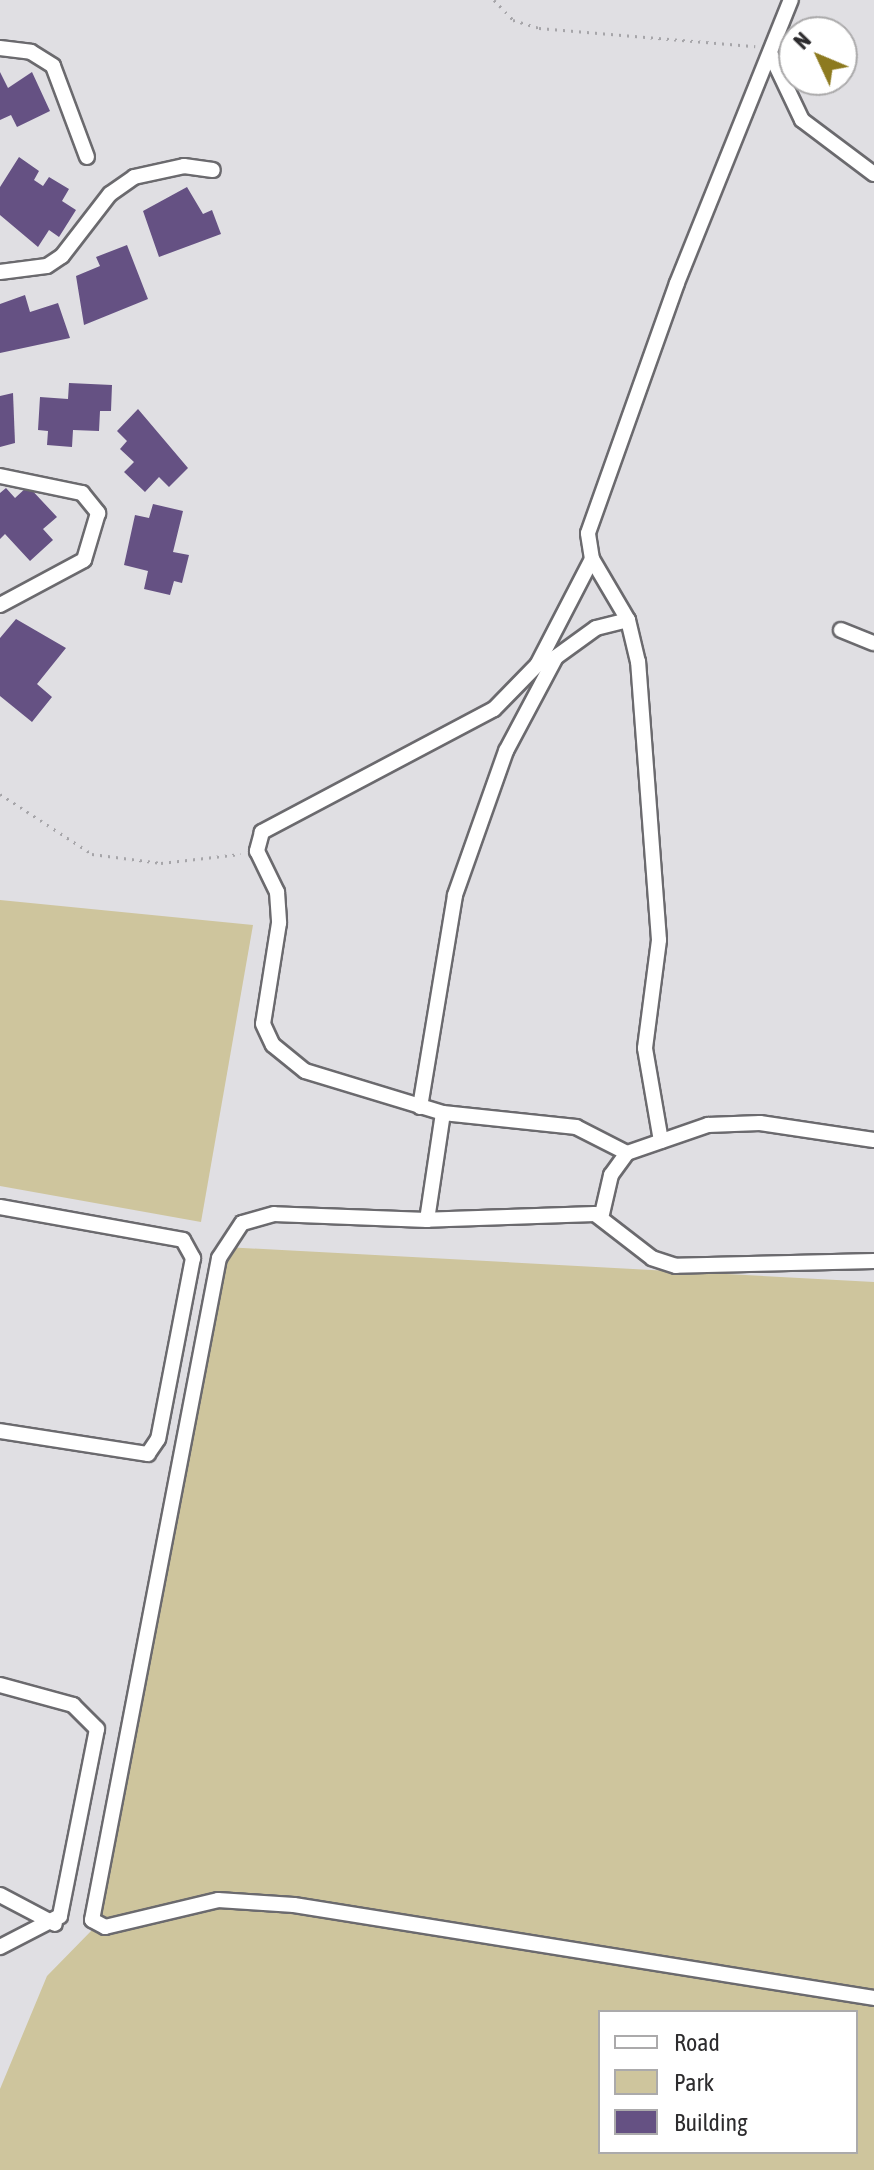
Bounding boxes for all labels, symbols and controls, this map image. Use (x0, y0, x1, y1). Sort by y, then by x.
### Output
north arrow (778, 16, 858, 96)
text: N (788, 27, 816, 54)
legend (598, 2010, 858, 2154)
text: Road (674, 2029, 720, 2056)
text: Park (674, 2069, 714, 2096)
text: Building (674, 2109, 747, 2136)

